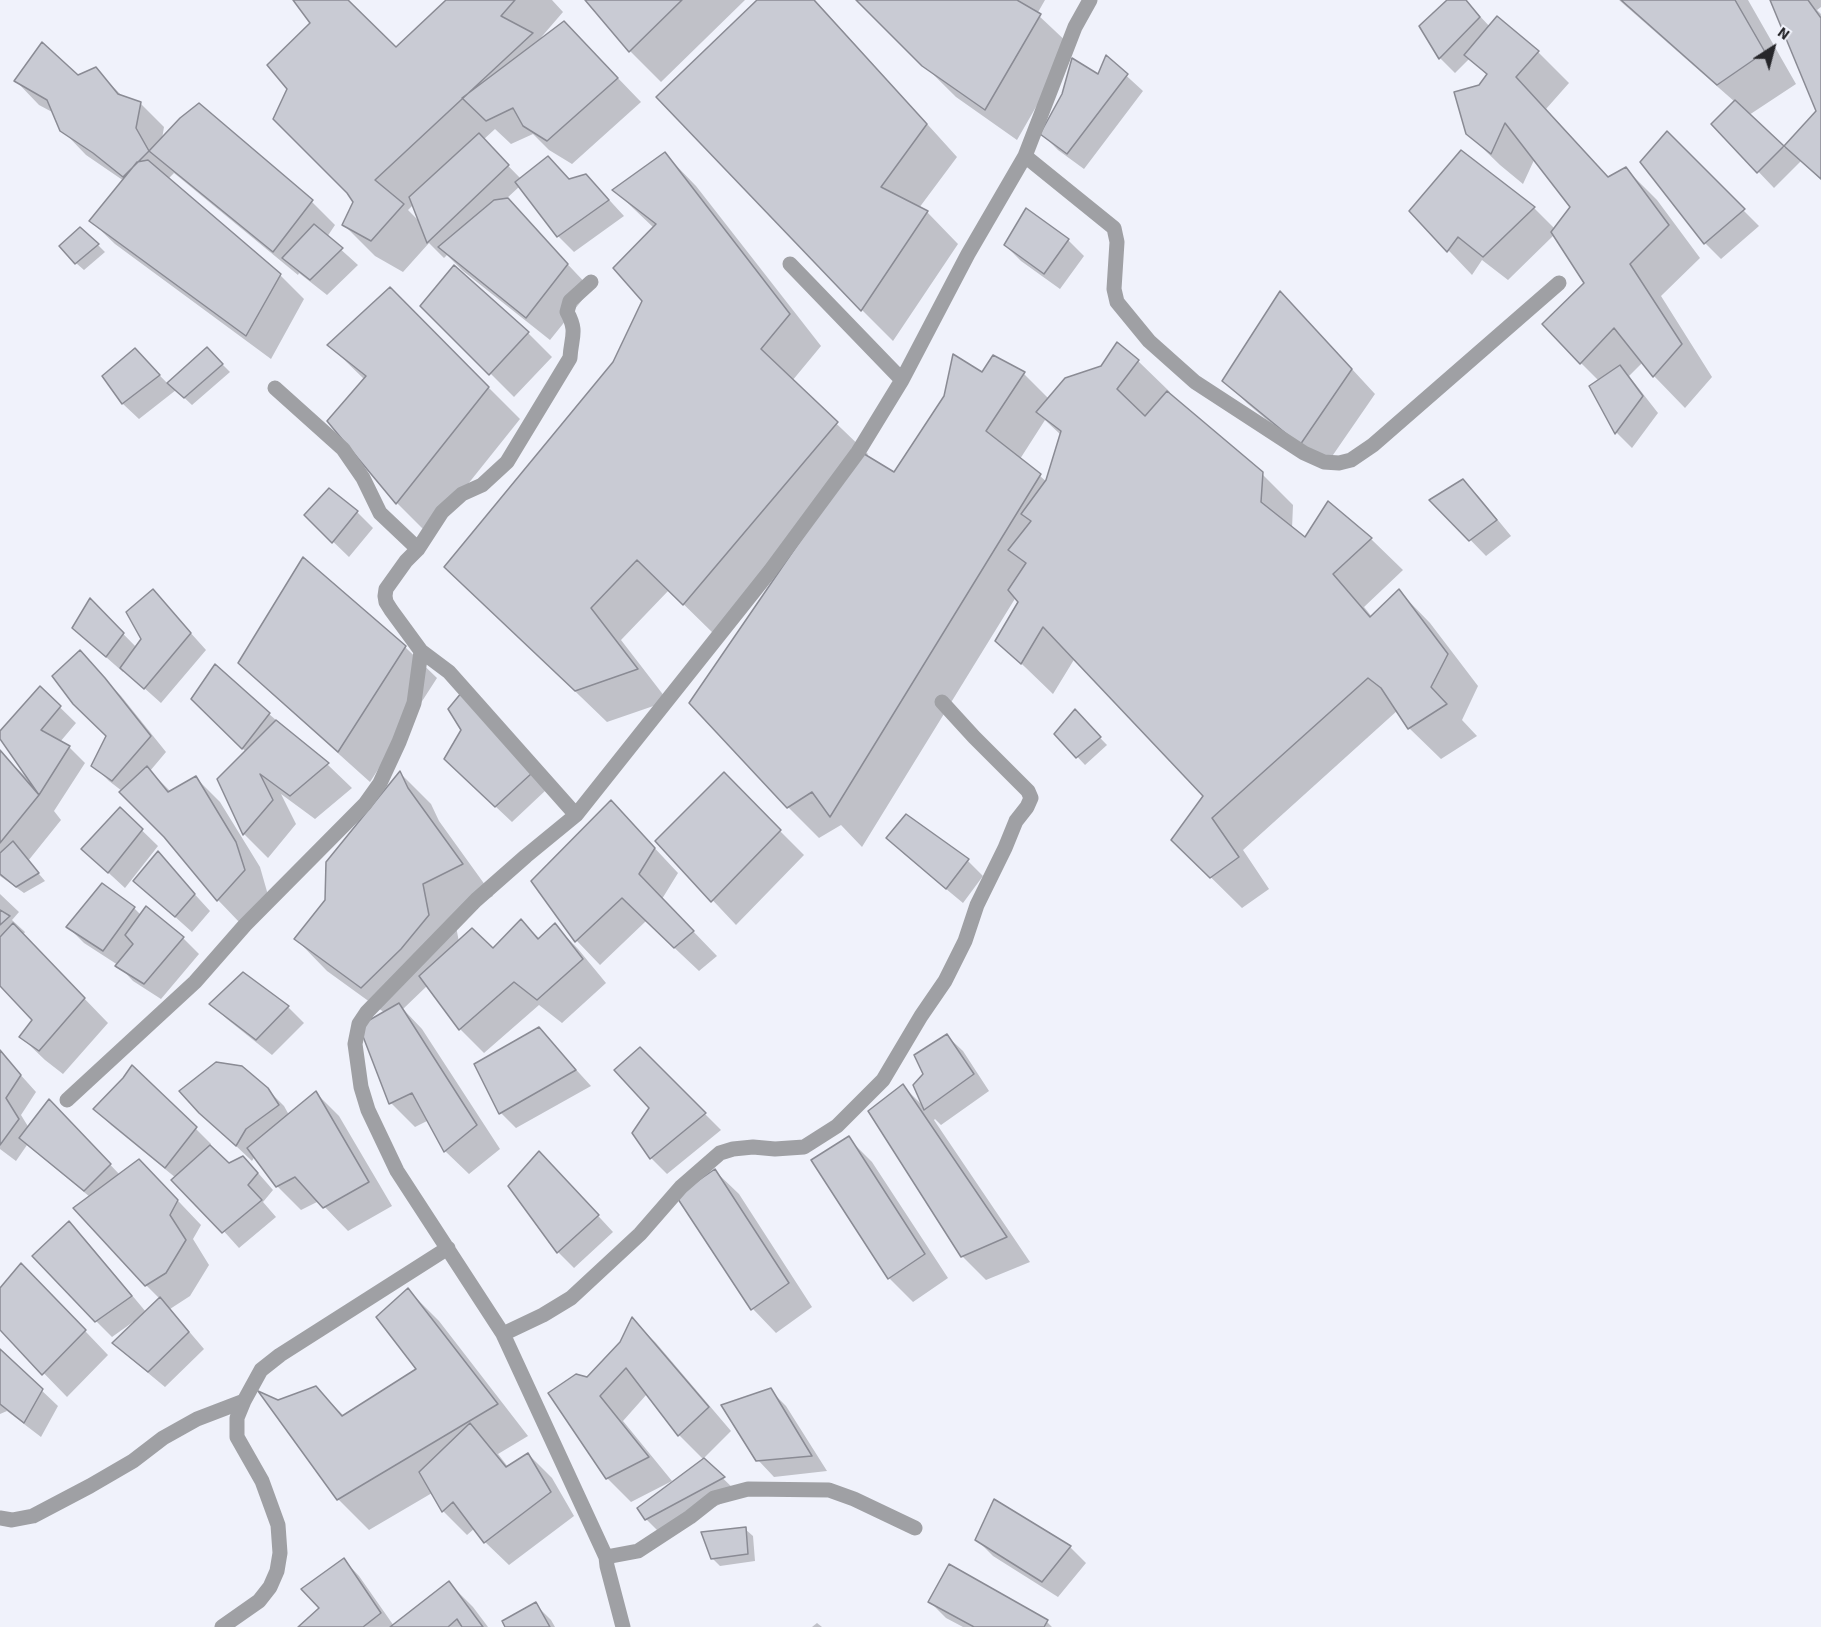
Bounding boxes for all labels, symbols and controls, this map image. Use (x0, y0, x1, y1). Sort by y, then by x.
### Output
north arrow (1743, 18, 1803, 78)
text: N (1773, 21, 1794, 45)

